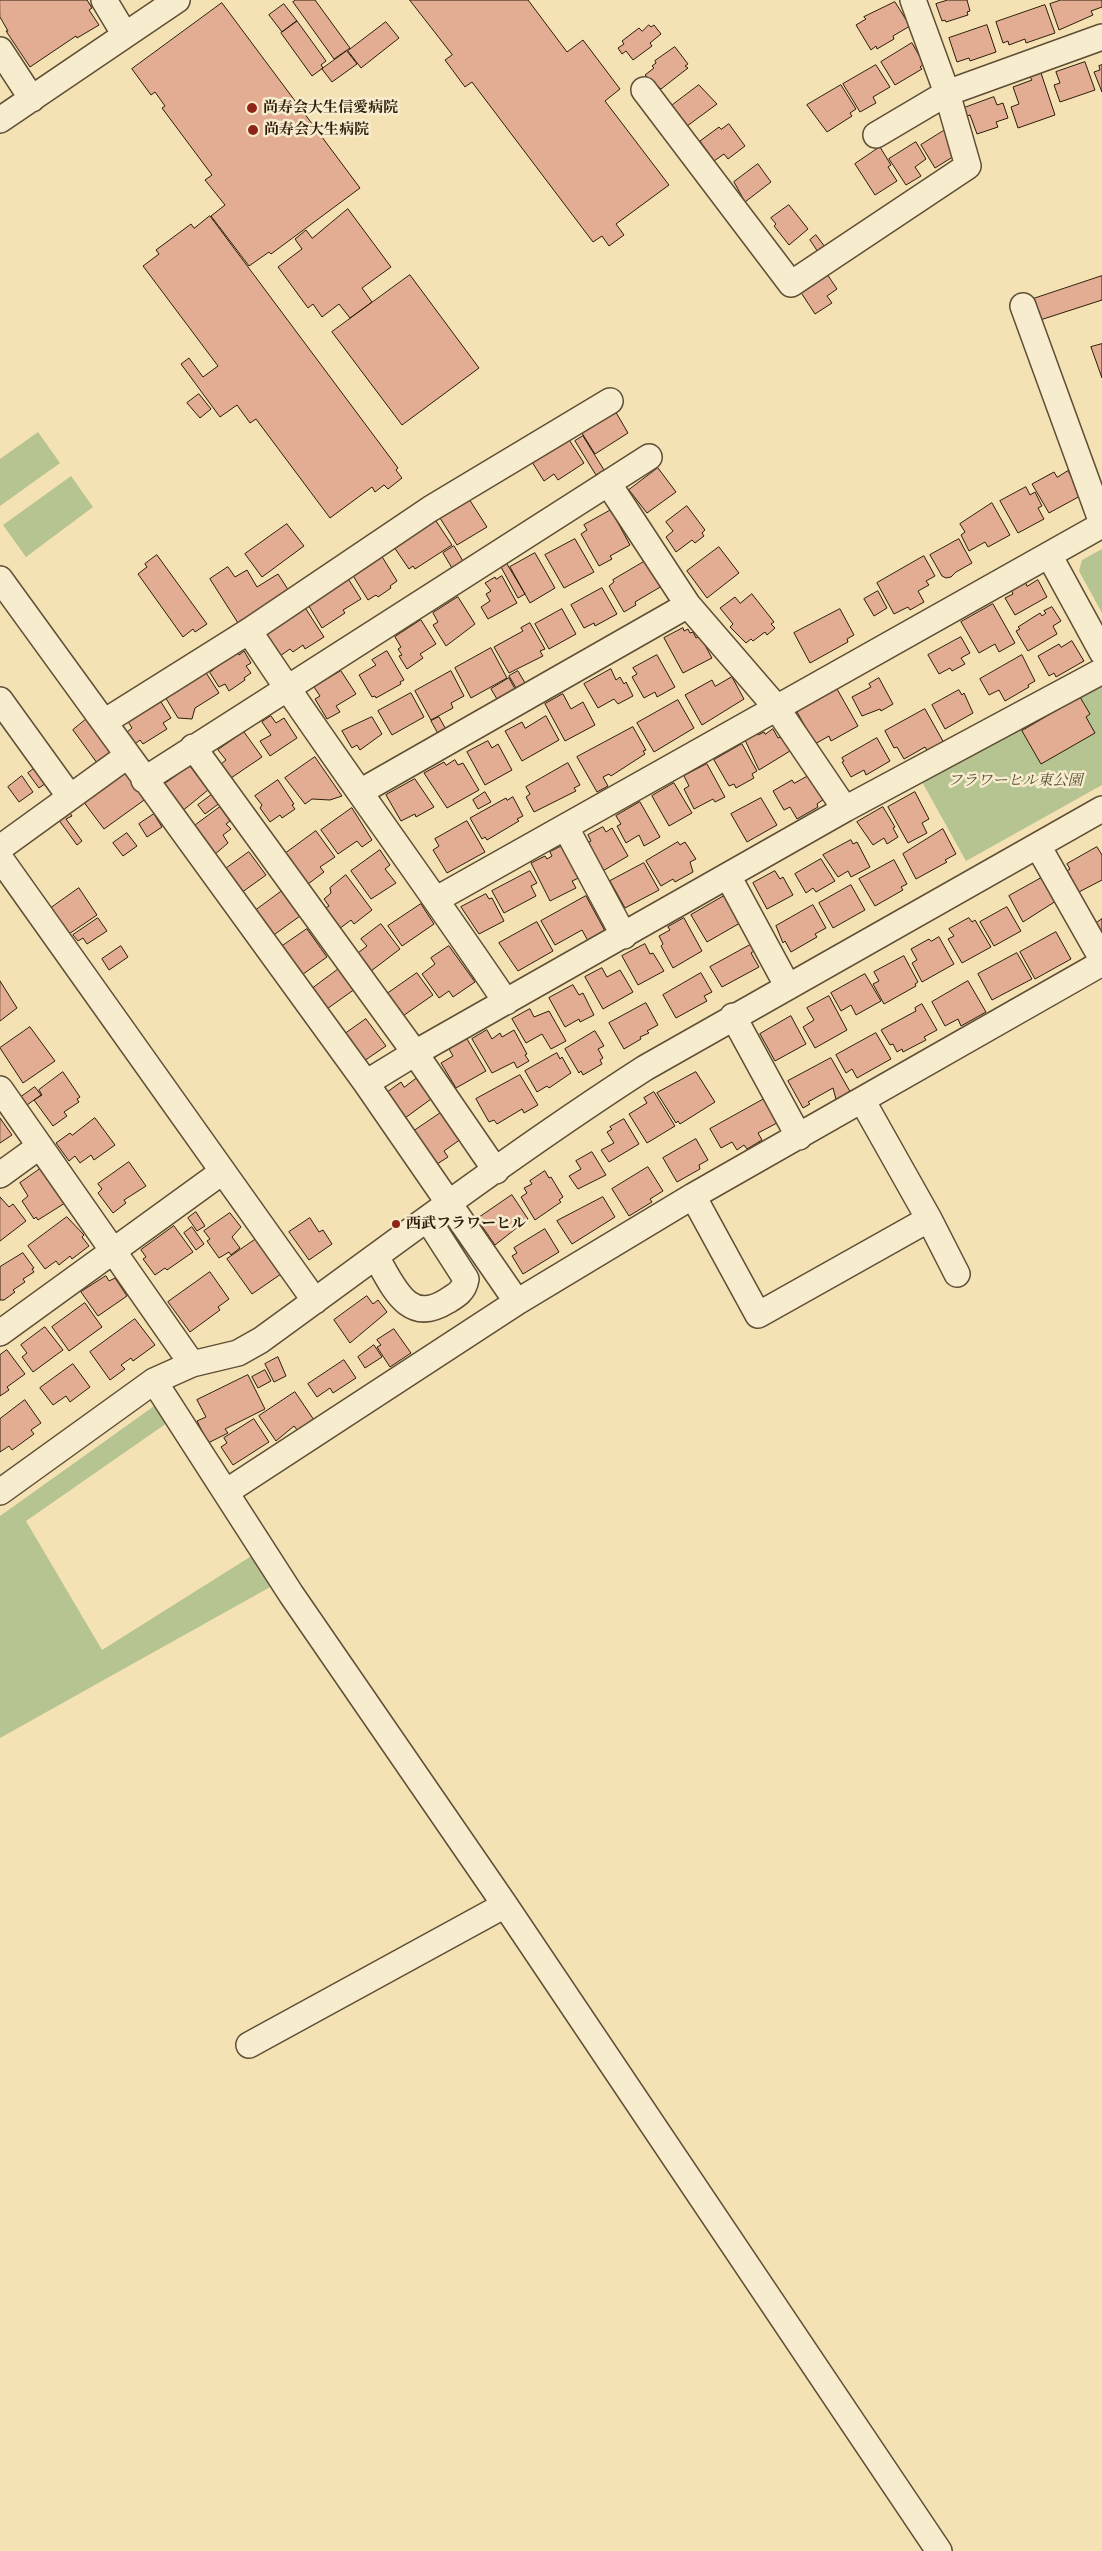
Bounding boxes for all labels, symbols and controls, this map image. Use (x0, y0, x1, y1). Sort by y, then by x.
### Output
place label: 尚寿会大生信愛病院 (263, 99, 398, 117)
marker: 尚寿会大生信愛病院 (245, 101, 259, 115)
place label: 尚寿会大生病院 (264, 121, 369, 139)
marker: 尚寿会大生病院 (246, 123, 260, 137)
park label: フラワーヒル東公園 (948, 772, 1082, 790)
place label: 西武フラワーヒル (406, 1215, 526, 1233)
marker: 西武フラワーヒル (390, 1218, 402, 1230)

